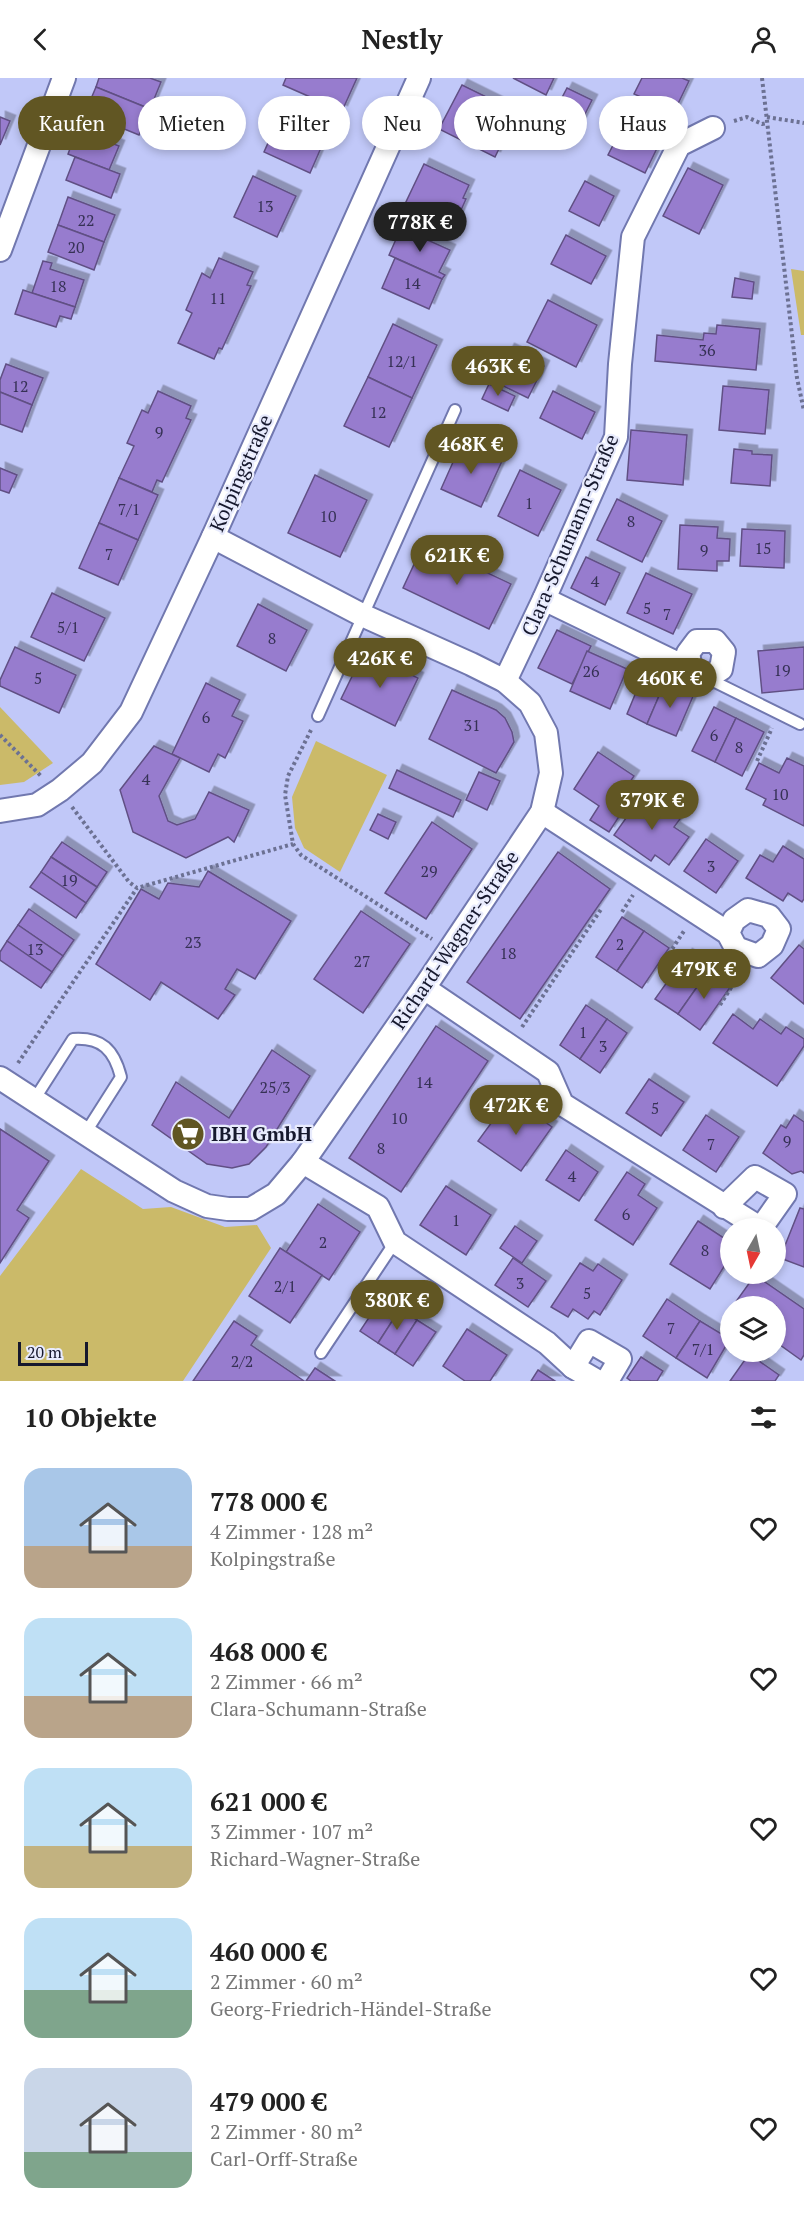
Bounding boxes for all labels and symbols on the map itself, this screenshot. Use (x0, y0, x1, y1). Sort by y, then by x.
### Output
house number: 13 (256, 195, 274, 217)
pin: 778K € (371, 202, 469, 253)
house number: 22 (77, 209, 95, 231)
house number: 20 (67, 236, 85, 258)
house number: 14 (403, 272, 421, 294)
house number: 18 (49, 275, 67, 297)
house number: 11 (209, 287, 227, 309)
house number: 36 (698, 339, 716, 361)
pin: 463K € (449, 346, 547, 397)
house number: 12/1 (386, 350, 418, 372)
house number: 12 (11, 375, 29, 397)
house number: 12 (369, 401, 387, 423)
street label: Kolpingstraße (203, 410, 278, 536)
house number: 9 (155, 421, 163, 443)
pin: 468K € (422, 424, 520, 475)
street label: Clara-Schumann-Straße (515, 430, 624, 640)
house number: 1 (525, 492, 533, 514)
house number: 7/1 (118, 498, 140, 520)
house number: 10 (319, 505, 337, 527)
house number: 8 (627, 510, 635, 532)
pin: 621K € (408, 535, 506, 586)
house number: 15 (754, 537, 772, 559)
house number: 9 (700, 539, 708, 561)
house number: 7 (105, 543, 113, 565)
house number: 4 (591, 570, 600, 592)
house number: 5 (643, 597, 651, 619)
house number: 7 (663, 603, 671, 625)
house number: 5/1 (57, 616, 79, 638)
house number: 8 (268, 627, 276, 649)
pin: 426K € (331, 638, 429, 689)
pin: 460K € (621, 658, 719, 709)
house number: 19 (773, 659, 791, 681)
house number: 26 (582, 660, 600, 682)
house number: 5 (34, 667, 42, 689)
house number: 6 (202, 706, 211, 728)
house number: 31 (463, 714, 481, 736)
house number: 6 (710, 724, 719, 746)
house number: 8 (735, 736, 743, 758)
house number: 4 (142, 768, 151, 790)
pin: 379K € (603, 780, 701, 831)
house number: 10 (771, 783, 789, 805)
street label: Richard-Wagner-Straße (385, 845, 525, 1034)
house number: 3 (707, 855, 715, 877)
house number: 29 (420, 860, 438, 882)
house number: 19 (60, 869, 78, 891)
house number: 23 (184, 931, 202, 953)
house number: 2 (616, 933, 624, 955)
house number: 13 (26, 938, 44, 960)
house number: 18 (499, 942, 517, 964)
pin: 479K € (655, 949, 753, 1000)
house number: 27 (353, 950, 371, 972)
house number: 1 (579, 1021, 587, 1043)
house number: 3 (599, 1035, 607, 1057)
house number: 14 (415, 1071, 433, 1093)
house number: 25/3 (259, 1076, 291, 1098)
pin: 472K € (467, 1085, 565, 1136)
house number: 5 (651, 1097, 659, 1119)
house number: 10 (390, 1107, 408, 1129)
supermarket icon: IBH GmbH (170, 1116, 206, 1152)
place label: IBH GmbH (211, 1120, 312, 1147)
house number: 9 (783, 1130, 791, 1152)
house number: 7 (707, 1133, 715, 1155)
house number: 8 (377, 1137, 385, 1159)
house number: 4 (568, 1165, 577, 1187)
house number: 6 (622, 1203, 631, 1225)
house number: 1 (452, 1209, 460, 1231)
north arrow (720, 1218, 786, 1284)
house number: 2 (319, 1231, 327, 1253)
house number: 8 (701, 1239, 709, 1261)
house number: 3 (516, 1272, 524, 1294)
house number: 2/1 (274, 1275, 296, 1297)
pin: 380K € (348, 1280, 446, 1331)
house number: 5 (583, 1282, 591, 1304)
house number: 7 (667, 1317, 675, 1339)
house number: 7/1 (692, 1338, 714, 1360)
scale bar (18, 1339, 88, 1366)
house number: 2/2 (231, 1350, 253, 1372)

